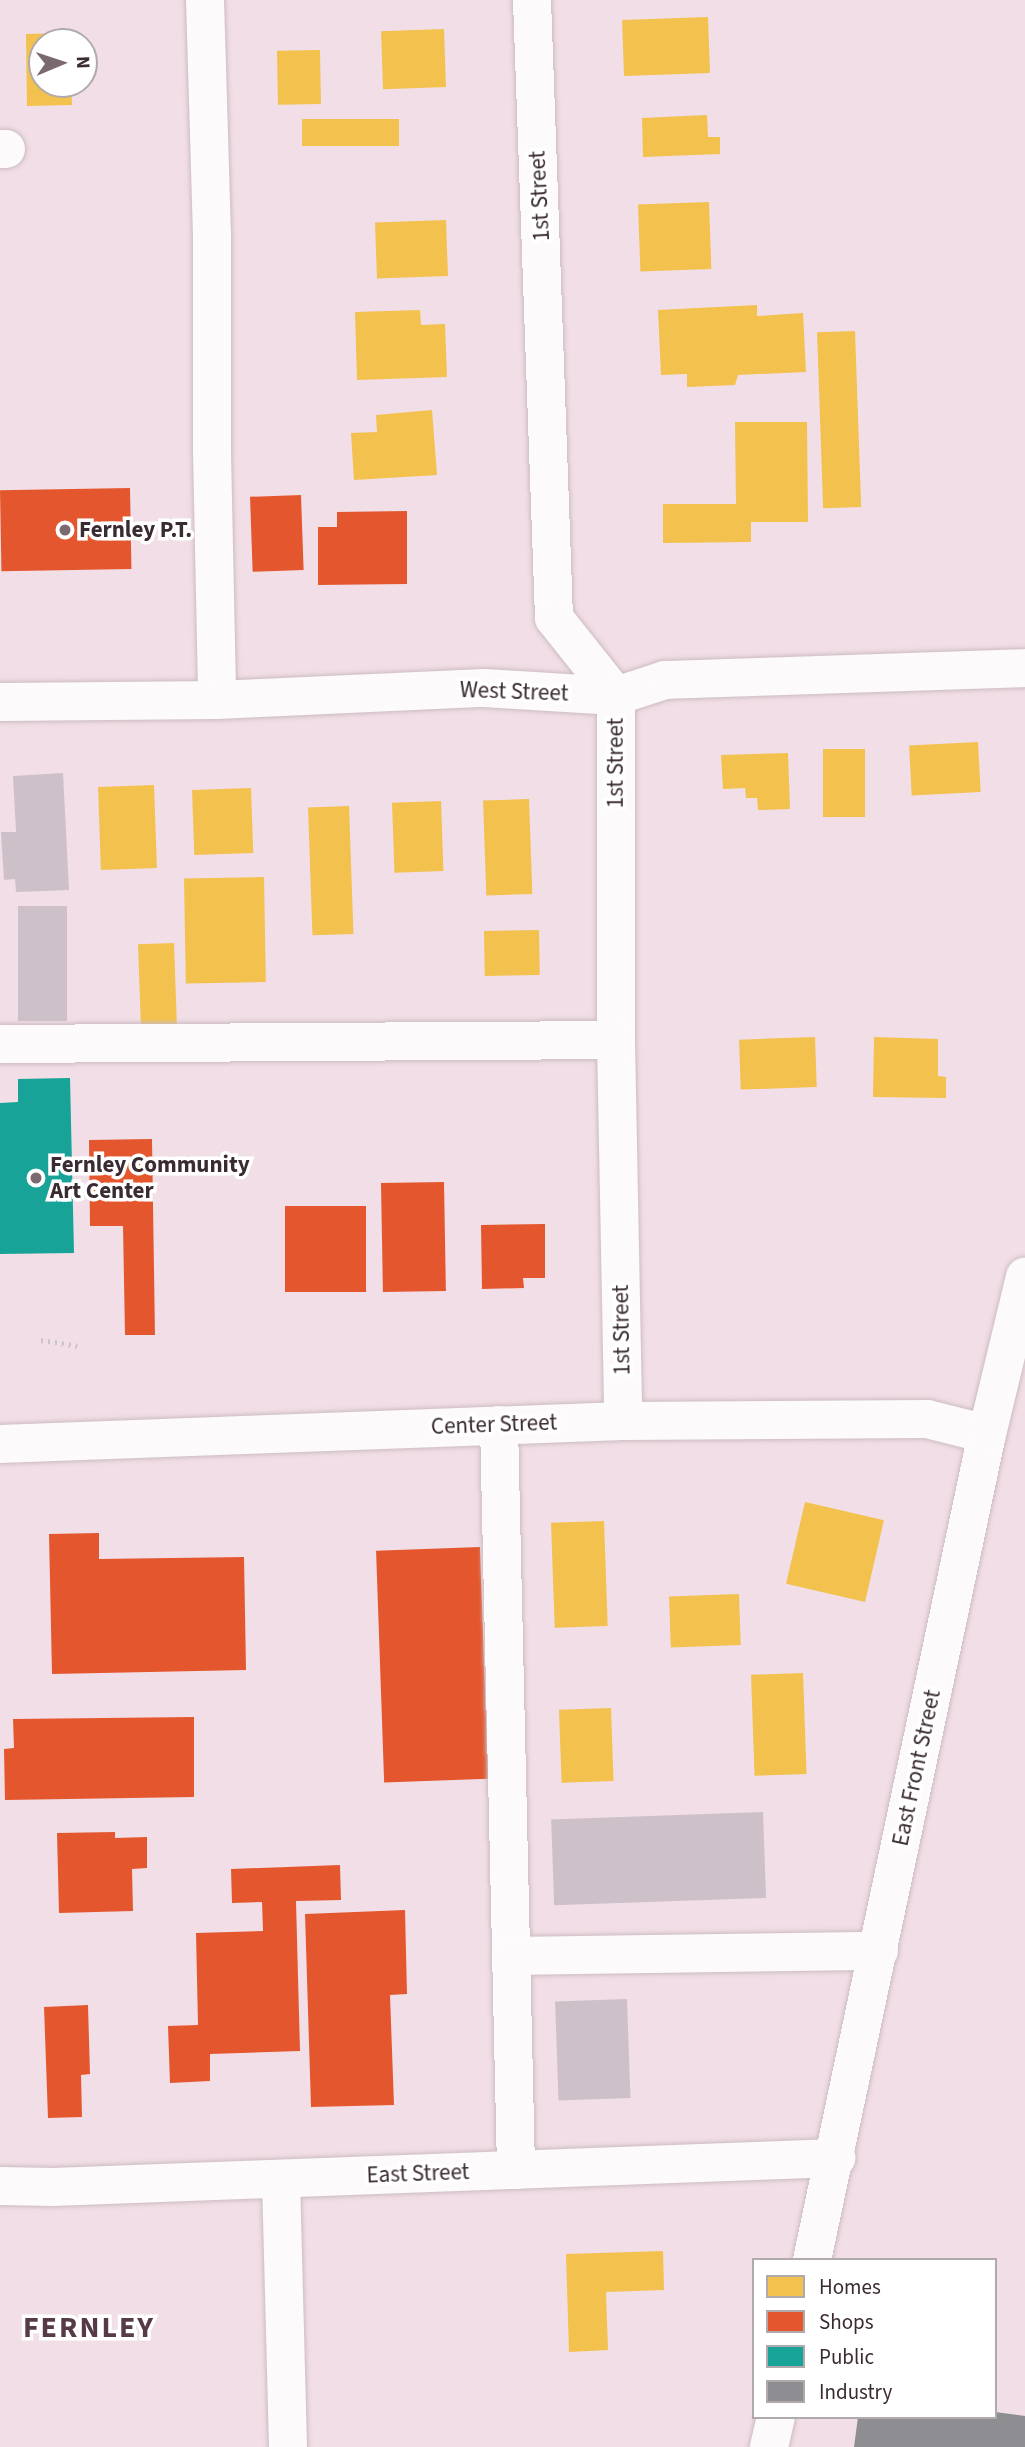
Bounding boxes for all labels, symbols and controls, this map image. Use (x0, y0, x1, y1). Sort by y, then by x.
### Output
north arrow (28, 28, 98, 98)
text: N (69, 56, 96, 69)
street label: 1st Street (524, 150, 556, 242)
place label: Fernley P.T. (79, 516, 192, 544)
marker: Fernley P.T. (57, 522, 73, 538)
street label: West Street (459, 676, 569, 708)
street label: 1st Street (602, 718, 630, 808)
place label: Fernley Community Art Center (50, 1151, 250, 1205)
marker: Fernley Community Art Center (28, 1170, 44, 1186)
street label: 1st Street (607, 1284, 637, 1376)
street label: Center Street (430, 1409, 558, 1441)
street label: East Front Street (887, 1687, 947, 1849)
street label: East Street (366, 2158, 470, 2190)
legend (752, 2258, 997, 2419)
text: Homes (819, 2272, 881, 2302)
text: Shops (819, 2307, 873, 2337)
district label: FERNLEY (24, 2310, 154, 2346)
text: Public (819, 2342, 874, 2372)
text: Industry (819, 2377, 892, 2407)

